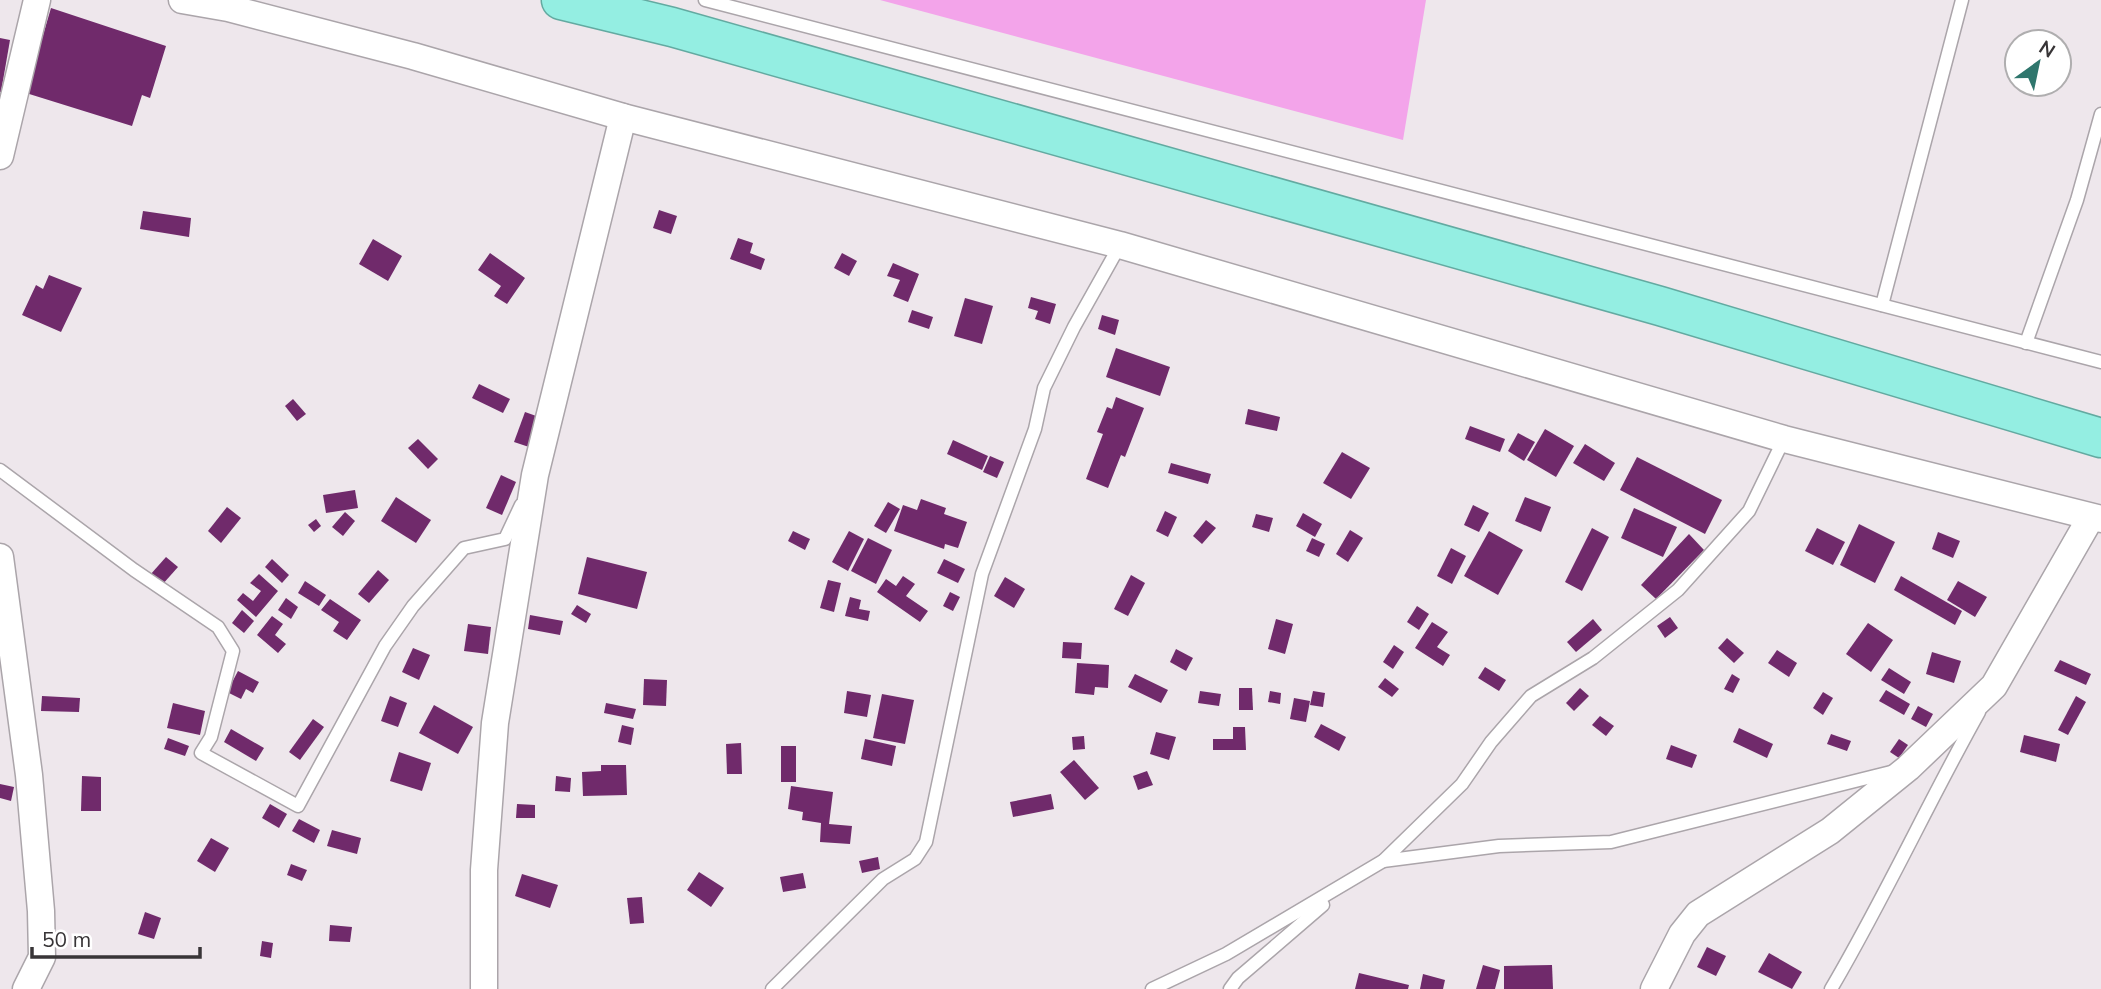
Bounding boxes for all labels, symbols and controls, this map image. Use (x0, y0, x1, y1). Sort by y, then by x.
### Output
north arrow (2003, 28, 2073, 98)
text: N (2035, 35, 2060, 63)
scale bar (32, 916, 200, 960)
text: 50 m (42, 926, 91, 952)

